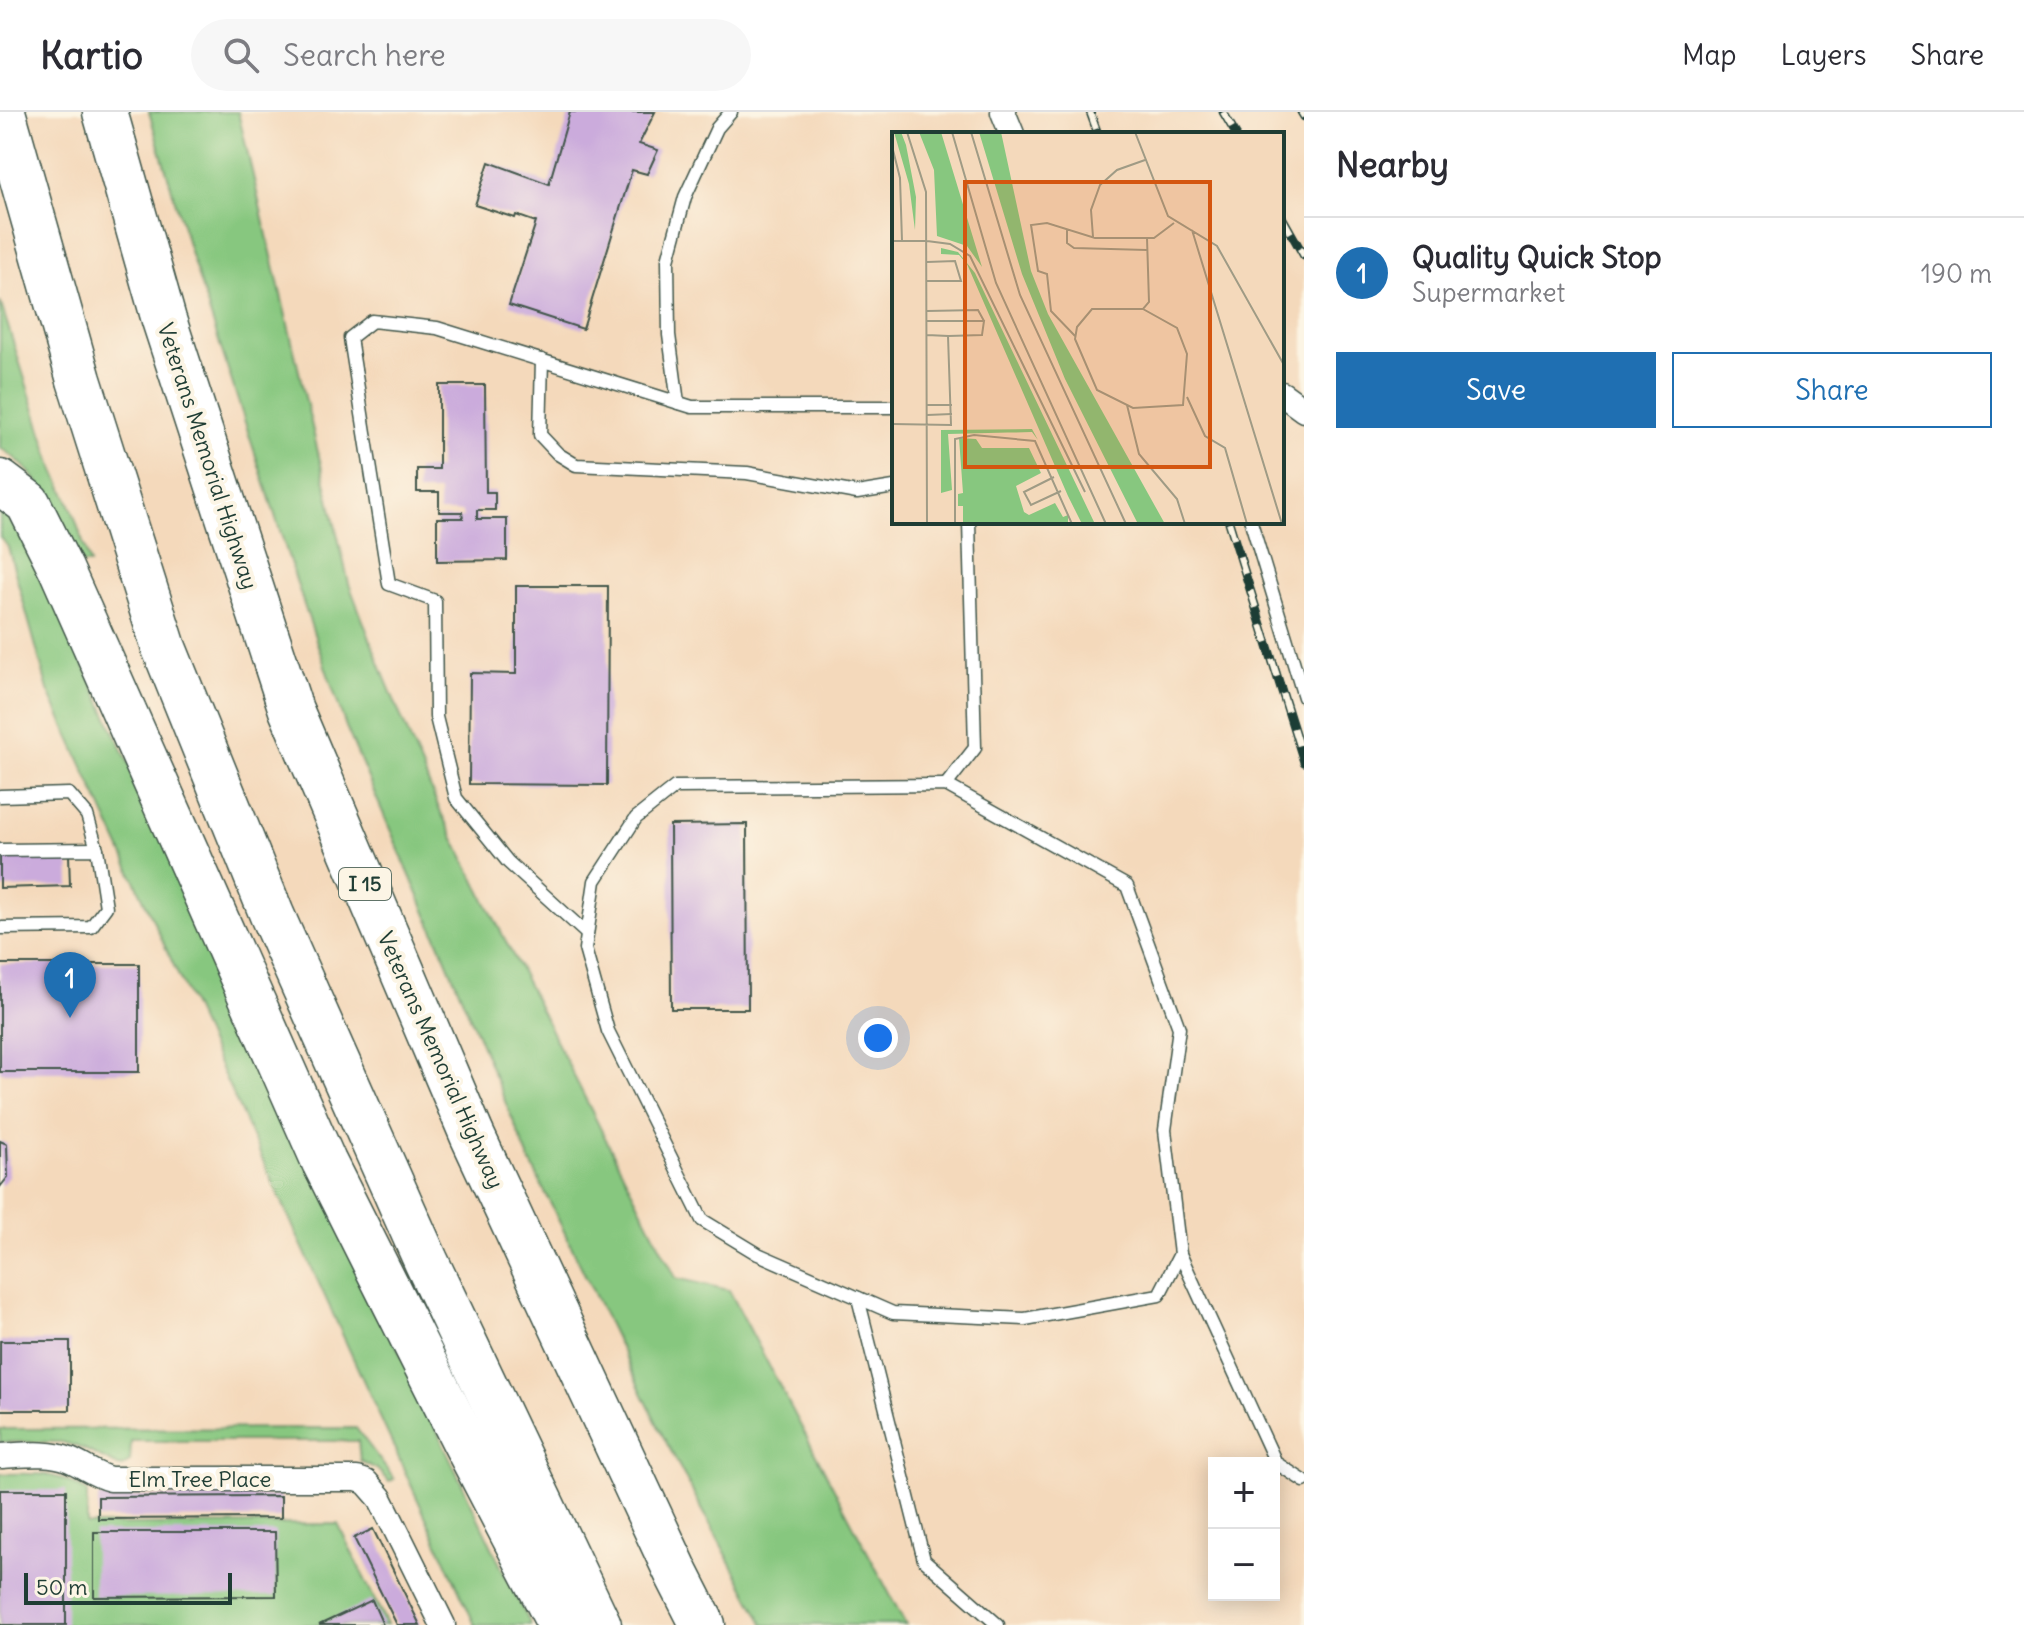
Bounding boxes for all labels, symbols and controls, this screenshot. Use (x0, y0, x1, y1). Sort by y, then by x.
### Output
search box (191, 19, 751, 91)
text: Kartio (40, 32, 143, 79)
icon: search (219, 33, 263, 77)
text: Search here (283, 36, 446, 74)
text: Map (1682, 37, 1737, 73)
text: Layers (1781, 37, 1867, 73)
text: Share (1911, 37, 1984, 73)
inset map (892, 132, 1284, 524)
text: Nearby (1336, 143, 1449, 186)
text: Quality Quick Stop (1412, 238, 1662, 276)
text: 1 (1357, 257, 1367, 290)
text: 190 m (1921, 257, 1992, 290)
text: Supermarket (1412, 276, 1565, 309)
street label: Veterans Memorial Highway (152, 319, 264, 593)
button: Save (1336, 352, 1656, 428)
button: Share (1672, 352, 1992, 428)
road number: I 15 (339, 868, 391, 900)
street label: Veterans Memorial Highway (372, 927, 510, 1193)
pin: 1 (44, 952, 96, 1018)
your location (858, 1018, 898, 1058)
map controls (1208, 1457, 1280, 1601)
button: + (1208, 1457, 1280, 1529)
street label: Elm Tree Place (129, 1465, 271, 1493)
button: − (1208, 1529, 1280, 1601)
scale bar (24, 1569, 232, 1605)
text: 50 m (36, 1573, 88, 1601)

